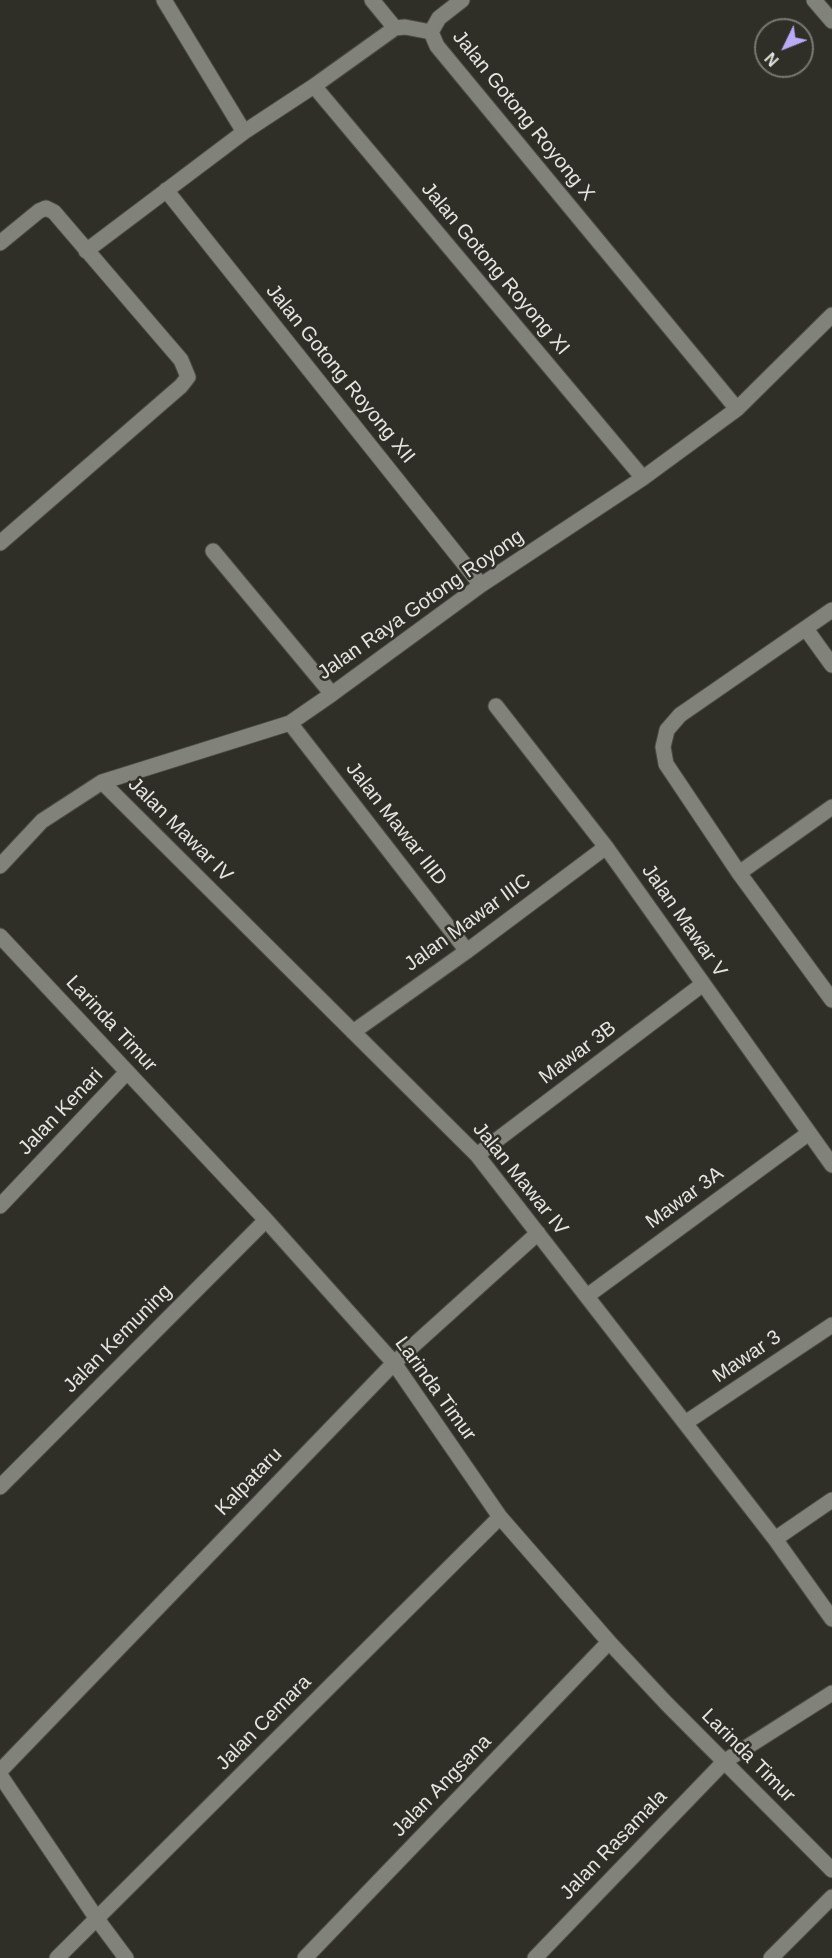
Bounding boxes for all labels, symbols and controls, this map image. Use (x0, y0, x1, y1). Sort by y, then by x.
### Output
north arrow (754, 18, 814, 78)
street label: Jalan Gotong Royong X (447, 26, 599, 206)
text: N (762, 49, 782, 69)
street label: Jalan Gotong Royong XI (416, 178, 574, 360)
street label: Jalan Gotong Royong XII (260, 280, 420, 468)
street label: Jalan Raya Gotong Royong (313, 525, 529, 685)
street label: Jalan Mawar IIID (340, 757, 452, 891)
street label: Jalan Mawar IV (123, 773, 237, 887)
street label: Jalan Mawar V (636, 860, 732, 982)
street label: Jalan Mawar IIIC (400, 869, 536, 977)
street label: Larinda Timur (60, 971, 162, 1077)
street label: Mawar 3B (535, 1016, 621, 1090)
street label: Jalan Kenari (14, 1064, 108, 1160)
street label: Jalan Mawar IV (467, 1118, 573, 1240)
street label: Mawar 3A (642, 1162, 728, 1234)
street label: Jalan Kemuning (59, 1280, 177, 1398)
street label: Mawar 3 (709, 1326, 785, 1388)
street label: Larinda Timur (389, 1332, 481, 1446)
street label: Kalpataru (211, 1443, 287, 1521)
street label: Jalan Cemara (211, 1670, 317, 1776)
street label: Larinda Timur (696, 1704, 800, 1808)
street label: Jalan Angsana (387, 1730, 497, 1842)
street label: Jalan Rasamala (556, 1785, 672, 1905)

